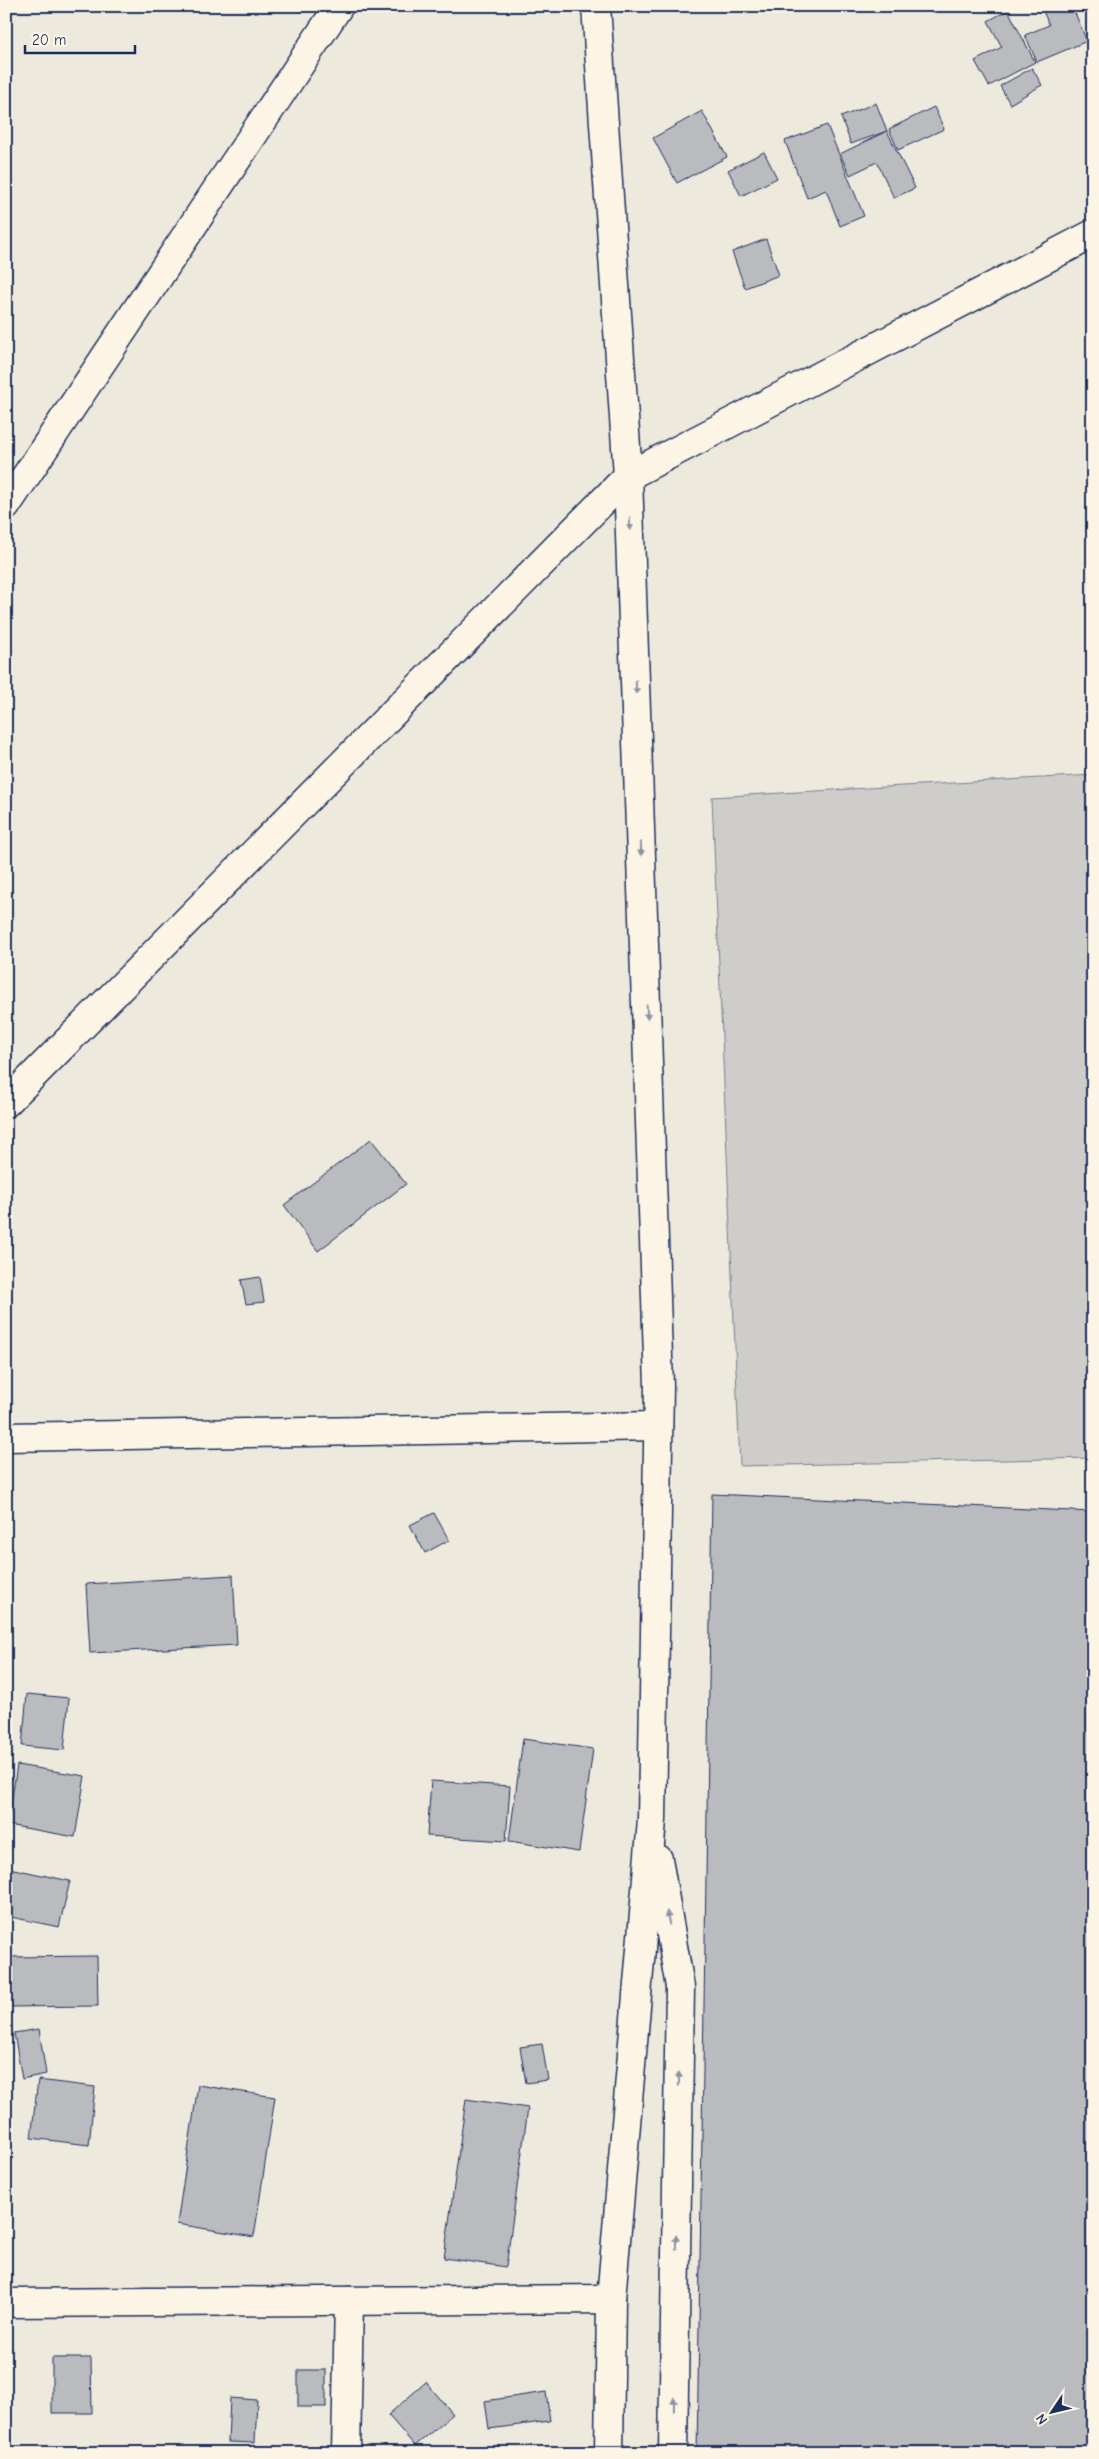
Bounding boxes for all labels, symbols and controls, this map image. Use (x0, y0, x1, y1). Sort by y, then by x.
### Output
scale bar (25, 22, 135, 54)
text: 20 m (32, 31, 66, 49)
one-way arrow (626, 517, 634, 533)
one-way arrow (632, 679, 640, 695)
one-way arrow (637, 841, 645, 857)
one-way arrow (643, 1004, 651, 1020)
one-way arrow (664, 1909, 672, 1925)
one-way arrow (675, 2071, 683, 2087)
one-way arrow (672, 2233, 680, 2249)
north arrow (1026, 2386, 1076, 2436)
one-way arrow (670, 2396, 678, 2412)
text: N (1032, 2411, 1051, 2428)

